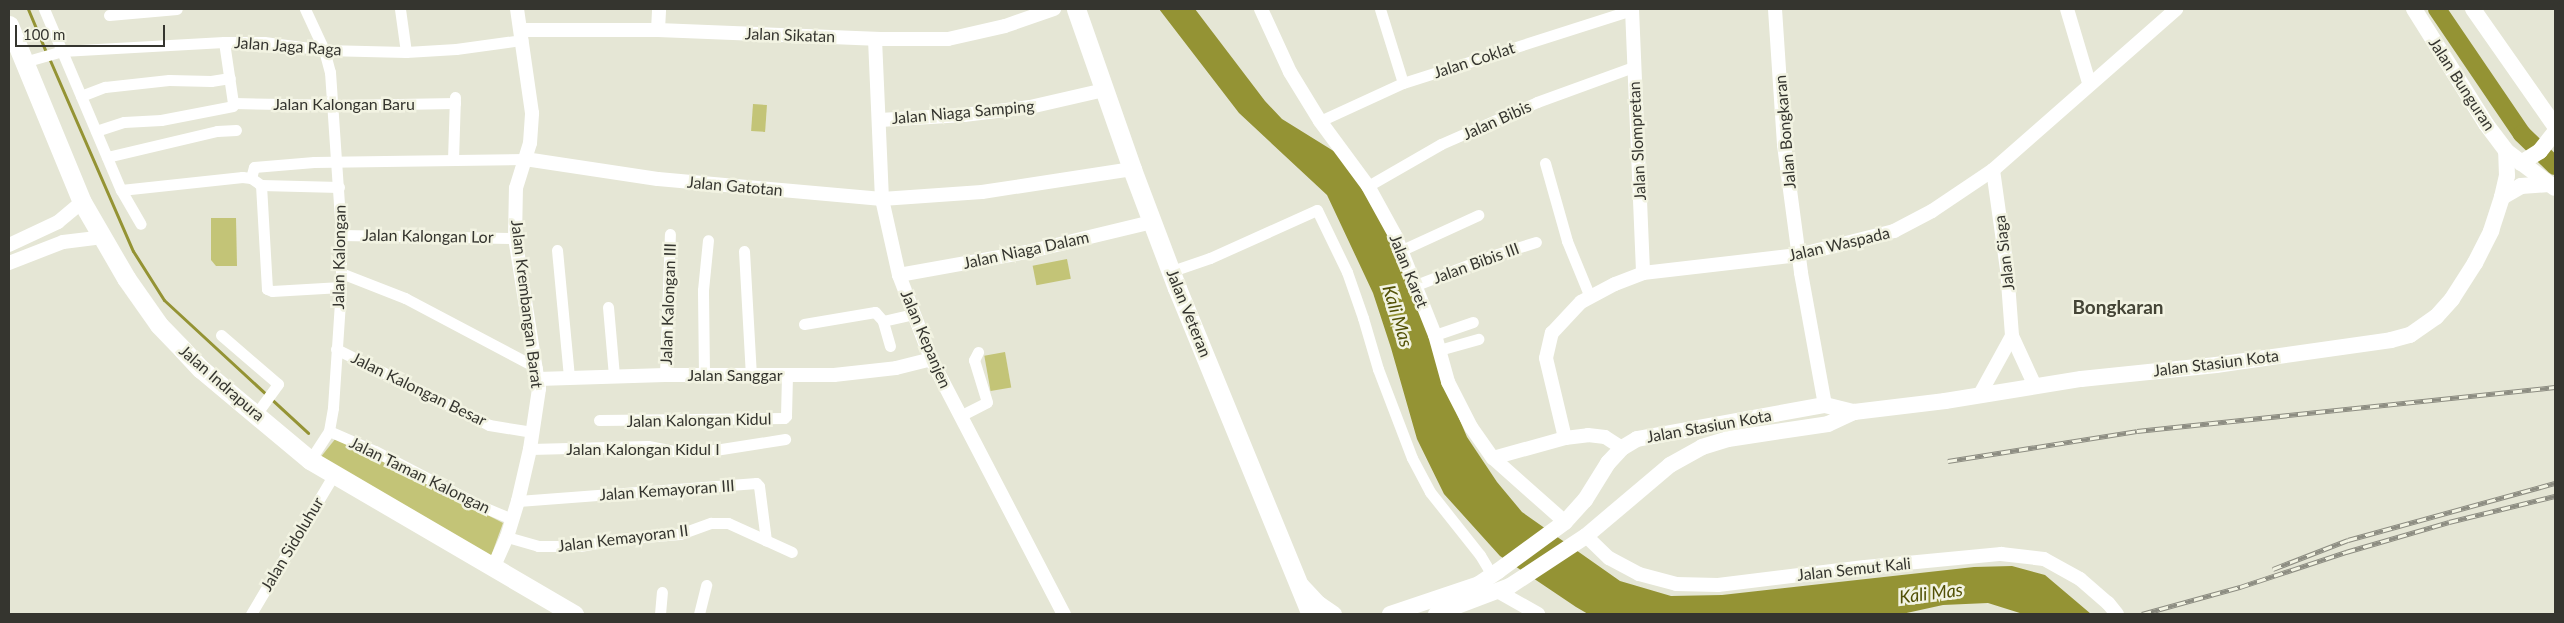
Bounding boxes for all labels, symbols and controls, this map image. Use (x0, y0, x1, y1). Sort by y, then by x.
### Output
scale bar (18, 15, 168, 47)
street label: Jalan Sikatan (745, 24, 835, 46)
text: 100 m (23, 25, 65, 43)
street label: Jalan Jaga Raga (233, 33, 343, 59)
street label: Jalan Bunguran (2425, 34, 2499, 134)
street label: Jalan Coklat (1431, 38, 1517, 82)
street label: Jalan Bongkaran (1770, 74, 1800, 190)
street label: Jalan Slompretan (1624, 81, 1650, 201)
street label: Jalan Kalongan Baru (273, 94, 415, 114)
street label: Jalan Niaga Samping (891, 96, 1035, 128)
street label: Jalan Bibis (1460, 96, 1534, 144)
street label: Jalan Gatotan (686, 172, 784, 200)
street label: Jalan Kalongan (328, 205, 350, 309)
street label: Jalan Siaga (1990, 214, 2018, 292)
street label: Jalan Krembangan Barat (507, 219, 547, 389)
street label: Jalan Waspada (1786, 223, 1892, 265)
street label: Jalan Kalongan Lor (362, 225, 494, 247)
street label: Jalan Niaga Dalam (961, 227, 1091, 273)
street label: Jalan Karet (1386, 232, 1432, 310)
street label: Jalan Bibis III (1430, 239, 1522, 287)
street label: Jalan Kalongan III (656, 243, 680, 365)
street label: Jalan Veteran (1163, 266, 1215, 360)
water label: Kali Mas (1378, 282, 1418, 350)
street label: Jalan Kepanjen (897, 287, 955, 391)
district label: Bongkaran (2072, 296, 2164, 318)
street label: Jalan Indrapura (175, 341, 269, 425)
street label: Jalan Stasiun Kota (2152, 346, 2280, 380)
street label: Jalan Kalongan Besar (348, 348, 490, 430)
street label: Jalan Sanggar (688, 365, 782, 385)
street label: Jalan Stasiun Kota (1645, 406, 1773, 446)
street label: Jalan Kalongan Kidul (626, 409, 772, 431)
street label: Jalan Taman Kalongan (346, 433, 494, 517)
street label: Jalan Kalongan Kidul I (566, 439, 720, 459)
street label: Jalan Kemayoran III (599, 476, 735, 504)
street label: Jalan Sidoluhur (256, 494, 328, 594)
street label: Jalan Kemayoran II (557, 520, 689, 556)
street label: Jalan Semut Kali (1796, 553, 1912, 585)
water label: Kali Mas (1898, 578, 1964, 608)

